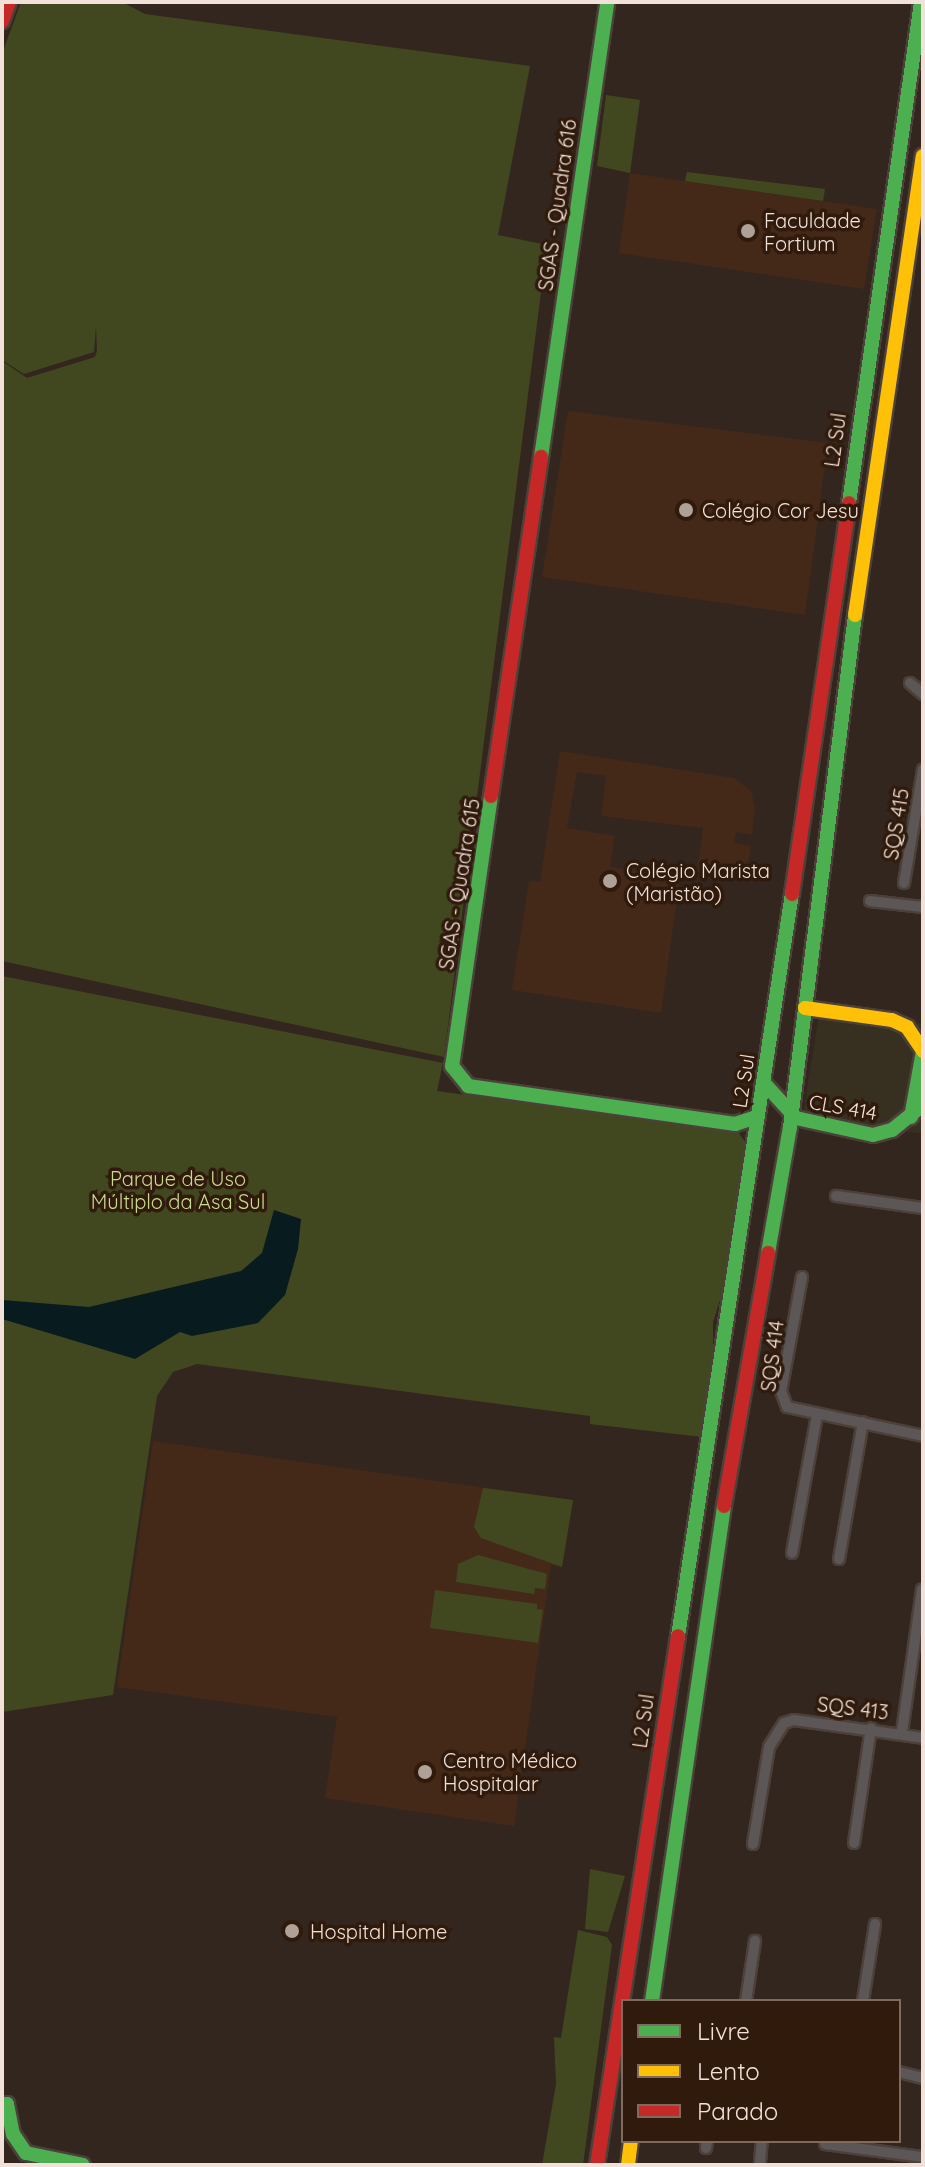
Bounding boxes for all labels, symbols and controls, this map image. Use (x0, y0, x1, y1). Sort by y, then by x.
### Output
street label: SGAS - Quadra 616 (533, 118, 581, 292)
place label: Faculdade Fortium (764, 208, 861, 255)
marker: Faculdade Fortium (739, 222, 757, 240)
street label: L2 Sul (819, 411, 851, 469)
place label: Colégio Cor Jesu (702, 498, 859, 522)
marker: Colégio Cor Jesu (677, 501, 695, 519)
street label: SQS 415 (879, 787, 913, 861)
street label: SGAS - Quadra 615 (434, 797, 484, 971)
place label: Colégio Marista (Maristão) (626, 858, 770, 905)
marker: Colégio Marista (Maristão) (601, 872, 619, 890)
street label: L2 Sul (727, 1052, 759, 1110)
street label: CLS 414 (807, 1089, 879, 1125)
park label: Parque de Uso Múltiplo da Asa Sul (91, 1166, 265, 1213)
street label: SQS 414 (756, 1319, 788, 1393)
street label: L2 Sul (627, 1692, 659, 1750)
street label: SQS 413 (816, 1692, 890, 1724)
place label: Centro Médico Hospitalar (443, 1748, 577, 1795)
marker: Centro Médico Hospitalar (414, 1761, 436, 1783)
place label: Hospital Home (310, 1919, 447, 1943)
marker: Hospital Home (281, 1920, 303, 1942)
legend (621, 1999, 901, 2143)
text: Livre (697, 2016, 750, 2046)
text: Lento (697, 2056, 760, 2086)
text: Parado (697, 2096, 778, 2126)

